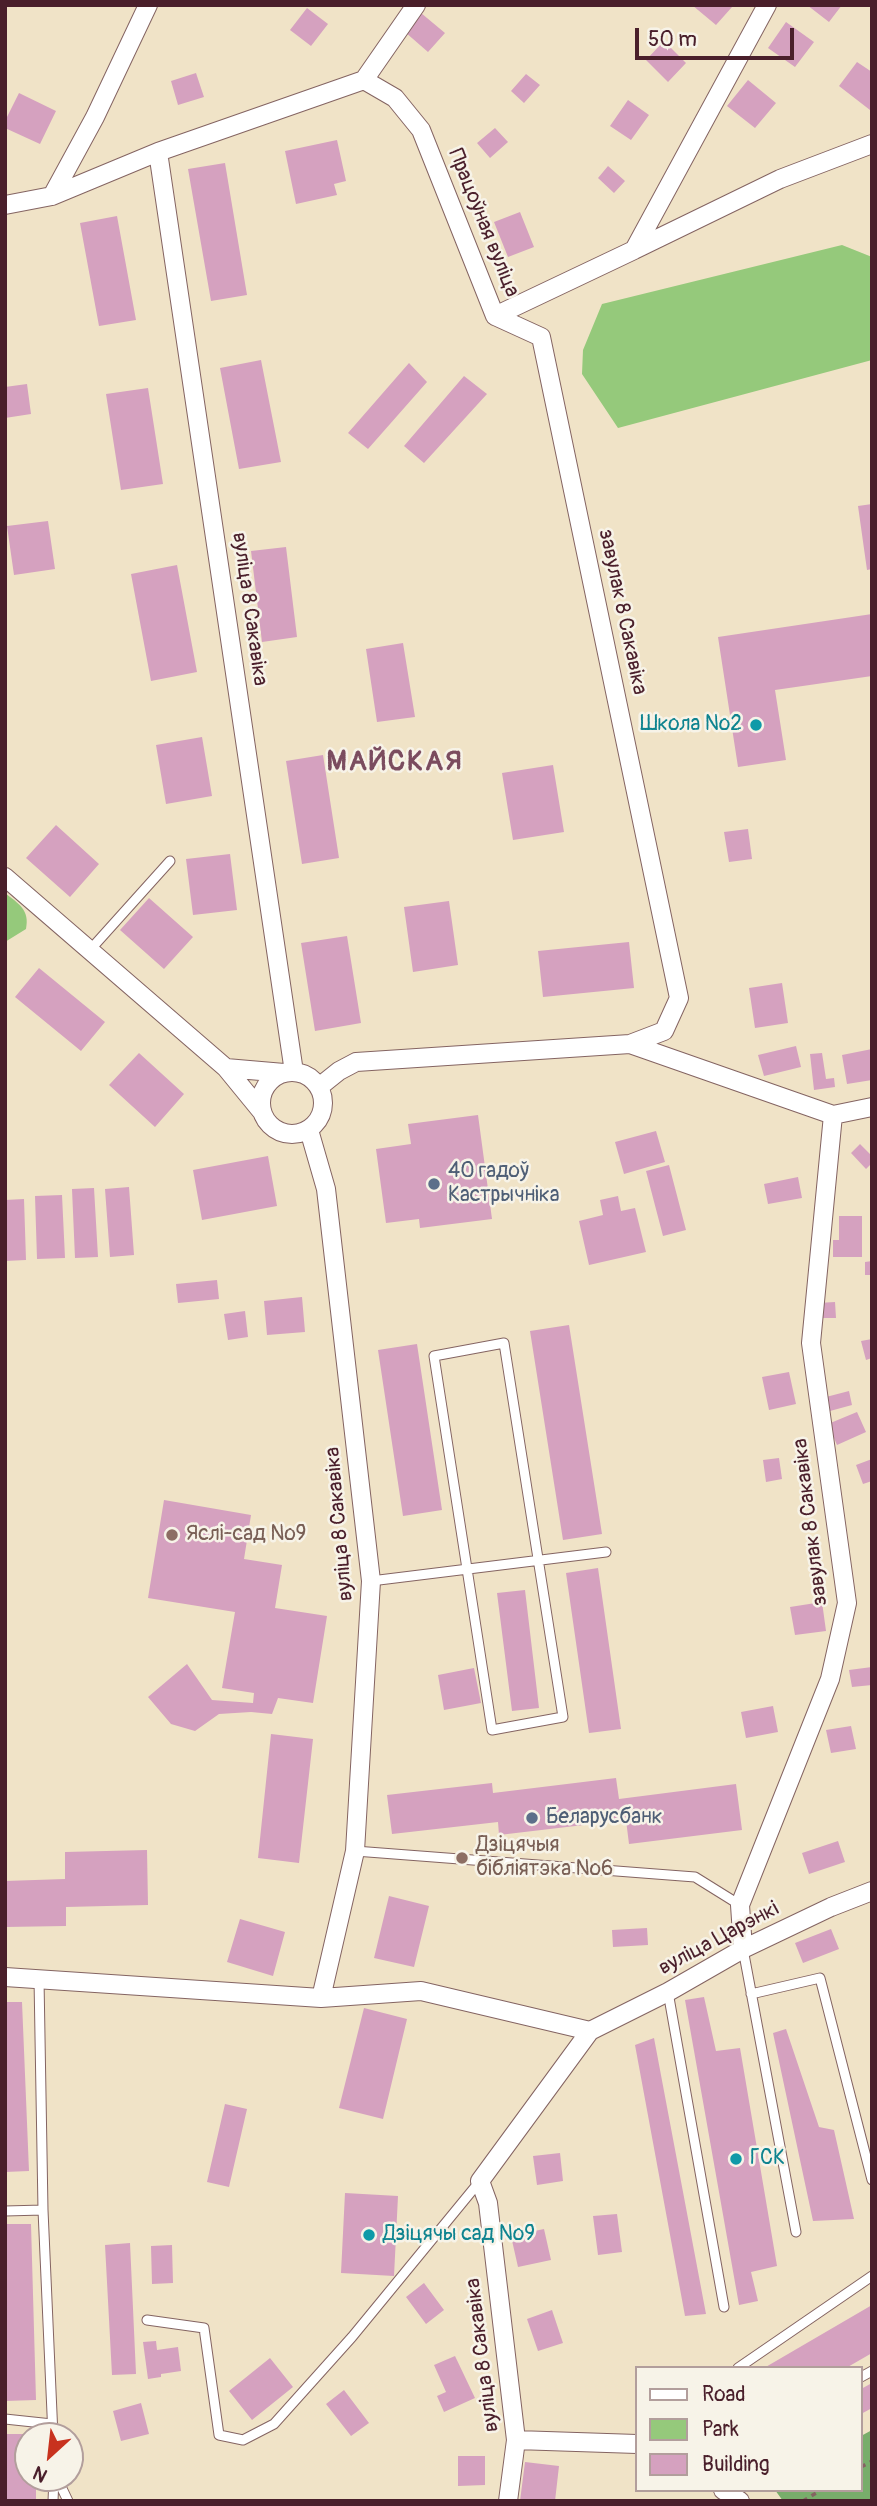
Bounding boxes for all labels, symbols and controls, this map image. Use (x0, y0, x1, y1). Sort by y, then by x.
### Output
scale bar (639, 14, 798, 58)
text: 50 m (648, 26, 697, 53)
street label: Працоўная вуліца (442, 145, 524, 301)
street label: завулак 8 Сакавіка (592, 527, 652, 697)
street label: вуліца 8 Сакавіка (226, 531, 272, 687)
place label: Школа №2 (640, 712, 742, 738)
marker: Школа №2 (748, 717, 764, 733)
district label: МАЙСКАЯ (327, 746, 463, 780)
place label: 40 гадоў Кастрычніка (448, 1159, 559, 1209)
marker: 40 гадоў Кастрычніка (426, 1176, 442, 1192)
street label: завулак 8 Сакавіка (788, 1437, 834, 1607)
street label: вуліца 8 Сакавіка (321, 1446, 359, 1602)
place label: Яслі-сад №9 (186, 1522, 306, 1548)
marker: Яслі-сад №9 (164, 1527, 180, 1543)
place label: Беларусбанк (546, 1805, 662, 1831)
marker: Беларусбанк (524, 1810, 540, 1826)
place label: Дзіцячыя бібліятэка №6 (476, 1833, 613, 1883)
marker: Дзіцячыя бібліятэка №6 (454, 1850, 470, 1866)
street label: вуліца Царэнкі (655, 1897, 783, 1981)
place label: ГСК (750, 2146, 785, 2172)
marker: ГСК (728, 2151, 744, 2167)
place label: Дзіцячы сад №9 (383, 2222, 535, 2248)
marker: Дзіцячы сад №9 (361, 2227, 377, 2243)
street label: вуліца 8 Сакавіка (461, 2277, 505, 2433)
legend (636, 2366, 863, 2492)
text: Road (702, 2381, 746, 2408)
text: Park (702, 2416, 739, 2443)
north arrow (14, 2422, 84, 2492)
text: Building (702, 2451, 769, 2478)
text: N (29, 2460, 52, 2488)

